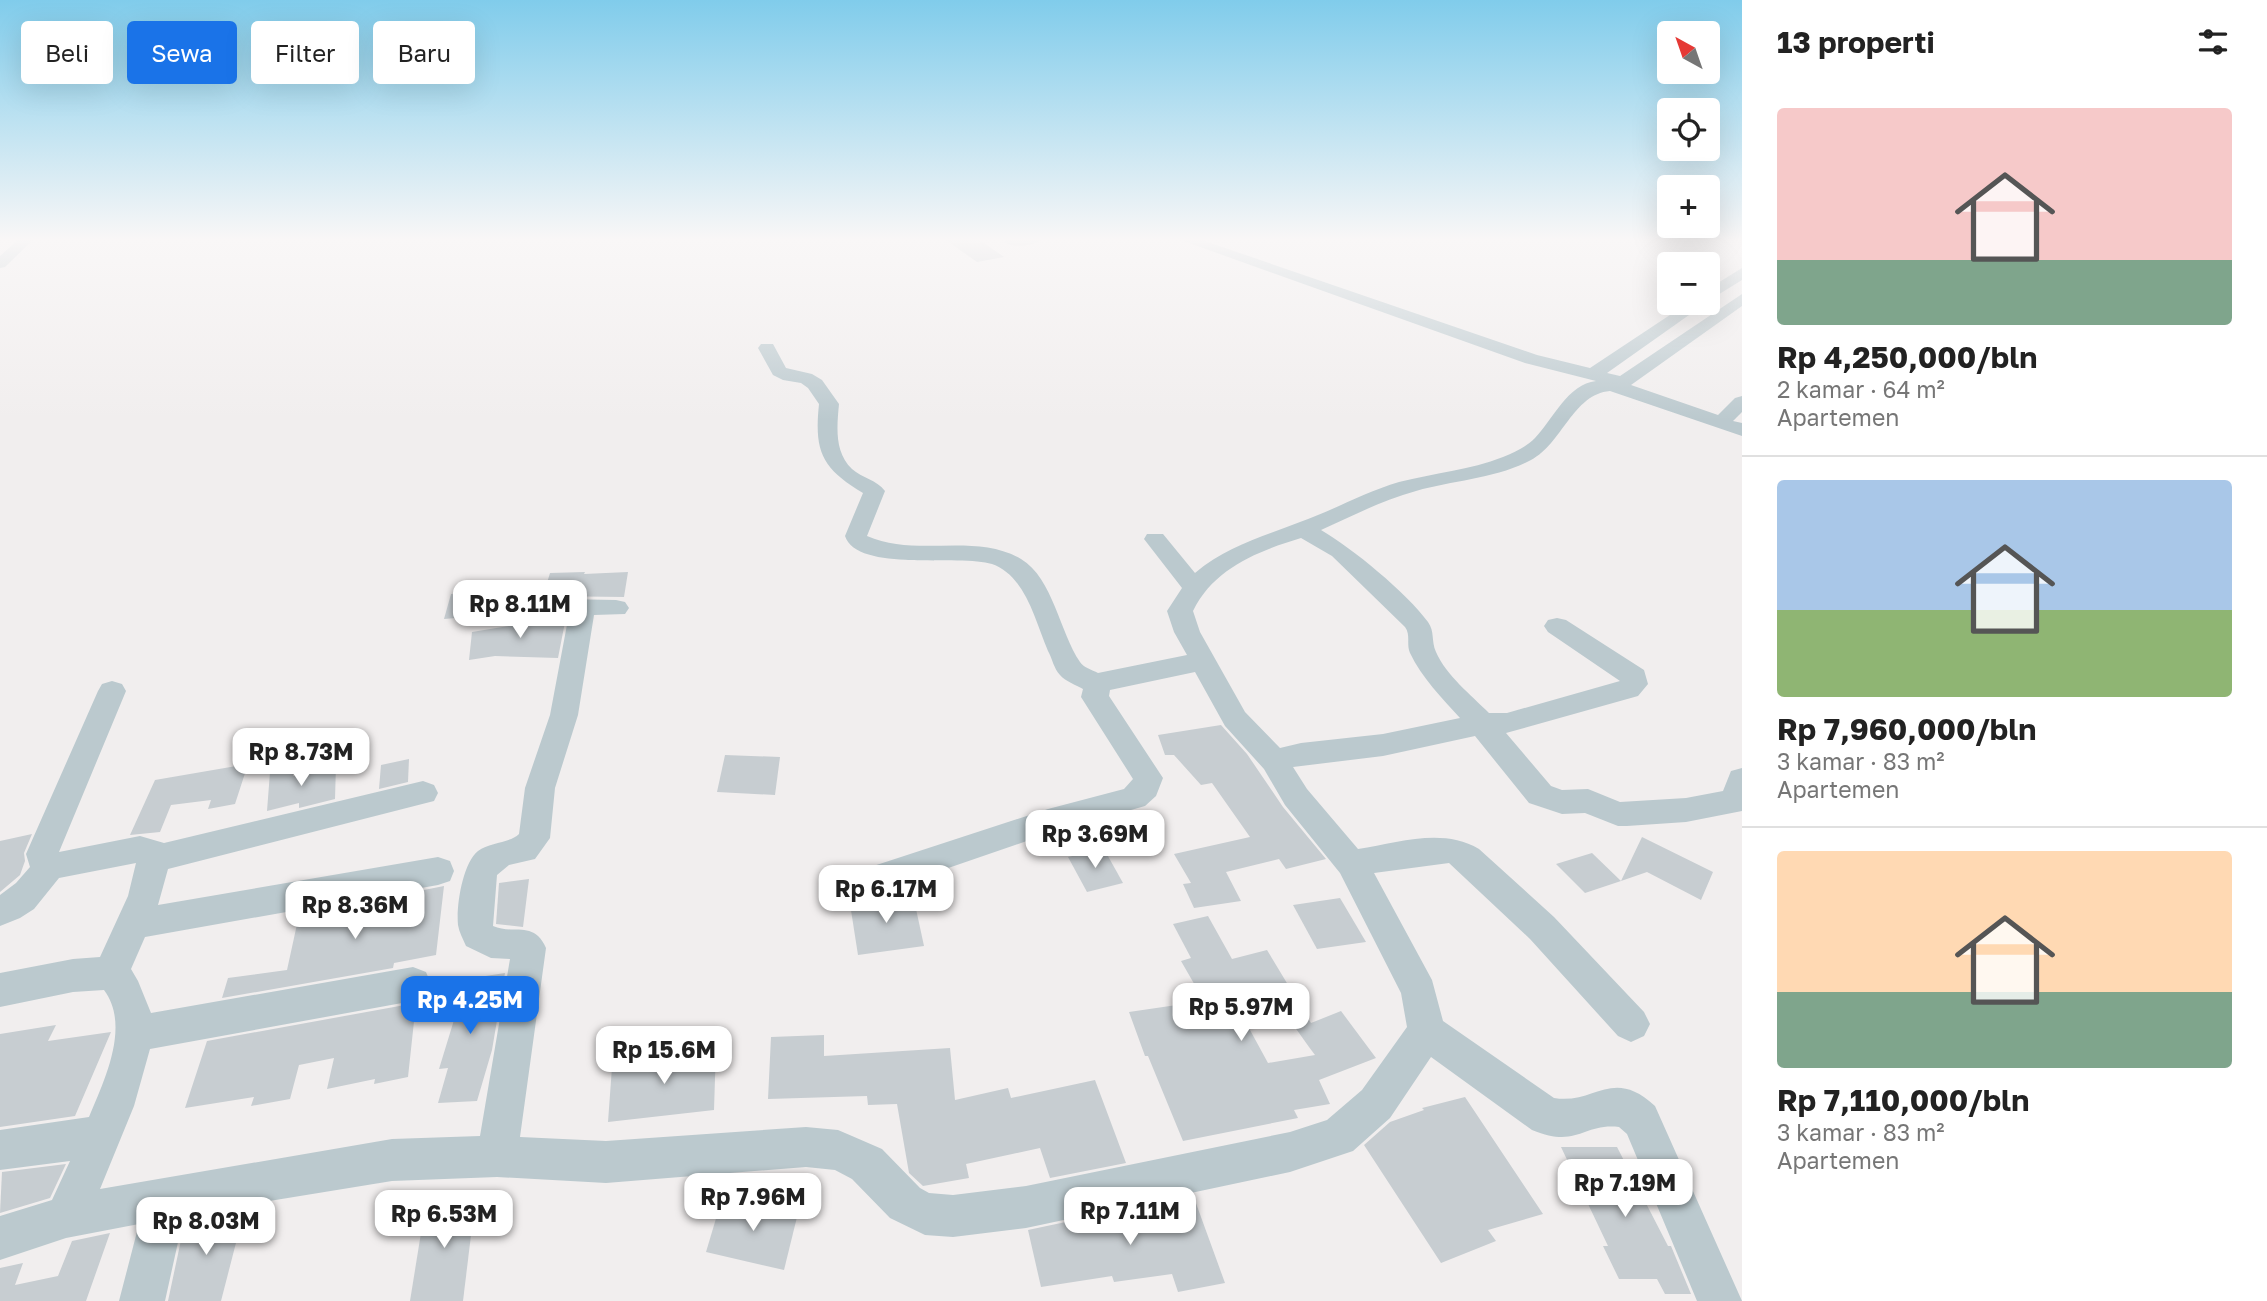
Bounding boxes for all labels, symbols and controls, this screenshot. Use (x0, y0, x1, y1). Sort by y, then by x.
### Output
chip: Beli (21, 21, 113, 84)
chip: Sewa (127, 21, 237, 84)
chip: Filter (251, 21, 359, 84)
chip: Baru (373, 21, 475, 84)
north arrow (1657, 21, 1720, 84)
map controls (1657, 21, 1720, 315)
icon: filters (2194, 23, 2232, 61)
text: 13 properti (1777, 24, 1935, 60)
button: locate (1657, 98, 1720, 161)
icon: home (1942, 154, 2068, 280)
button: + (1657, 175, 1720, 238)
button: − (1657, 252, 1720, 315)
text: Rp 4,250,000/bln (1777, 339, 2037, 375)
text: 2 kamar · 64 m² (1777, 375, 1945, 403)
text: Apartemen (1777, 403, 1899, 431)
icon: home (1942, 526, 2068, 652)
pin: Rp 8.11M (448, 580, 592, 640)
text: Rp 8.11M (469, 589, 571, 617)
text: Rp 7,960,000/bln (1777, 711, 2037, 747)
pin: Rp 8.73M (229, 728, 373, 788)
text: Rp 8.73M (249, 737, 354, 765)
text: 3 kamar · 83 m² (1777, 747, 1945, 775)
text: Apartemen (1777, 775, 1899, 803)
pin: Rp 3.69M (1023, 810, 1167, 870)
text: Rp 3.69M (1042, 819, 1148, 847)
pin: Rp 6.17M (814, 866, 958, 925)
text: Rp 6.17M (835, 874, 937, 902)
pin: Rp 8.36M (283, 881, 427, 941)
text: Rp 8.36M (301, 890, 409, 918)
icon: home (1942, 897, 2068, 1023)
pin: Rp 4.25M (398, 976, 542, 1036)
pin: Rp 5.97M (1169, 984, 1313, 1043)
text: Rp 4.25M (417, 985, 523, 1013)
text: Rp 5.97M (1189, 992, 1293, 1020)
pin: Rp 15.6M (592, 1026, 736, 1086)
text: Rp 15.6M (612, 1035, 716, 1063)
text: Rp 7,110,000/bln (1777, 1082, 2029, 1118)
text: 3 kamar · 83 m² (1777, 1118, 1945, 1146)
text: Apartemen (1777, 1146, 1899, 1174)
pin: Rp 7.19M (1553, 1160, 1697, 1219)
text: Rp 7.19M (1574, 1168, 1676, 1196)
pin: Rp 7.96M (681, 1174, 825, 1233)
text: Rp 7.96M (700, 1182, 806, 1210)
pin: Rp 7.11M (1058, 1188, 1202, 1247)
pin: Rp 6.53M (372, 1190, 516, 1250)
text: Rp 7.11M (1080, 1196, 1180, 1224)
pin: Rp 8.03M (134, 1198, 278, 1257)
text: Rp 6.53M (391, 1199, 497, 1227)
text: Rp 8.03M (152, 1206, 260, 1234)

